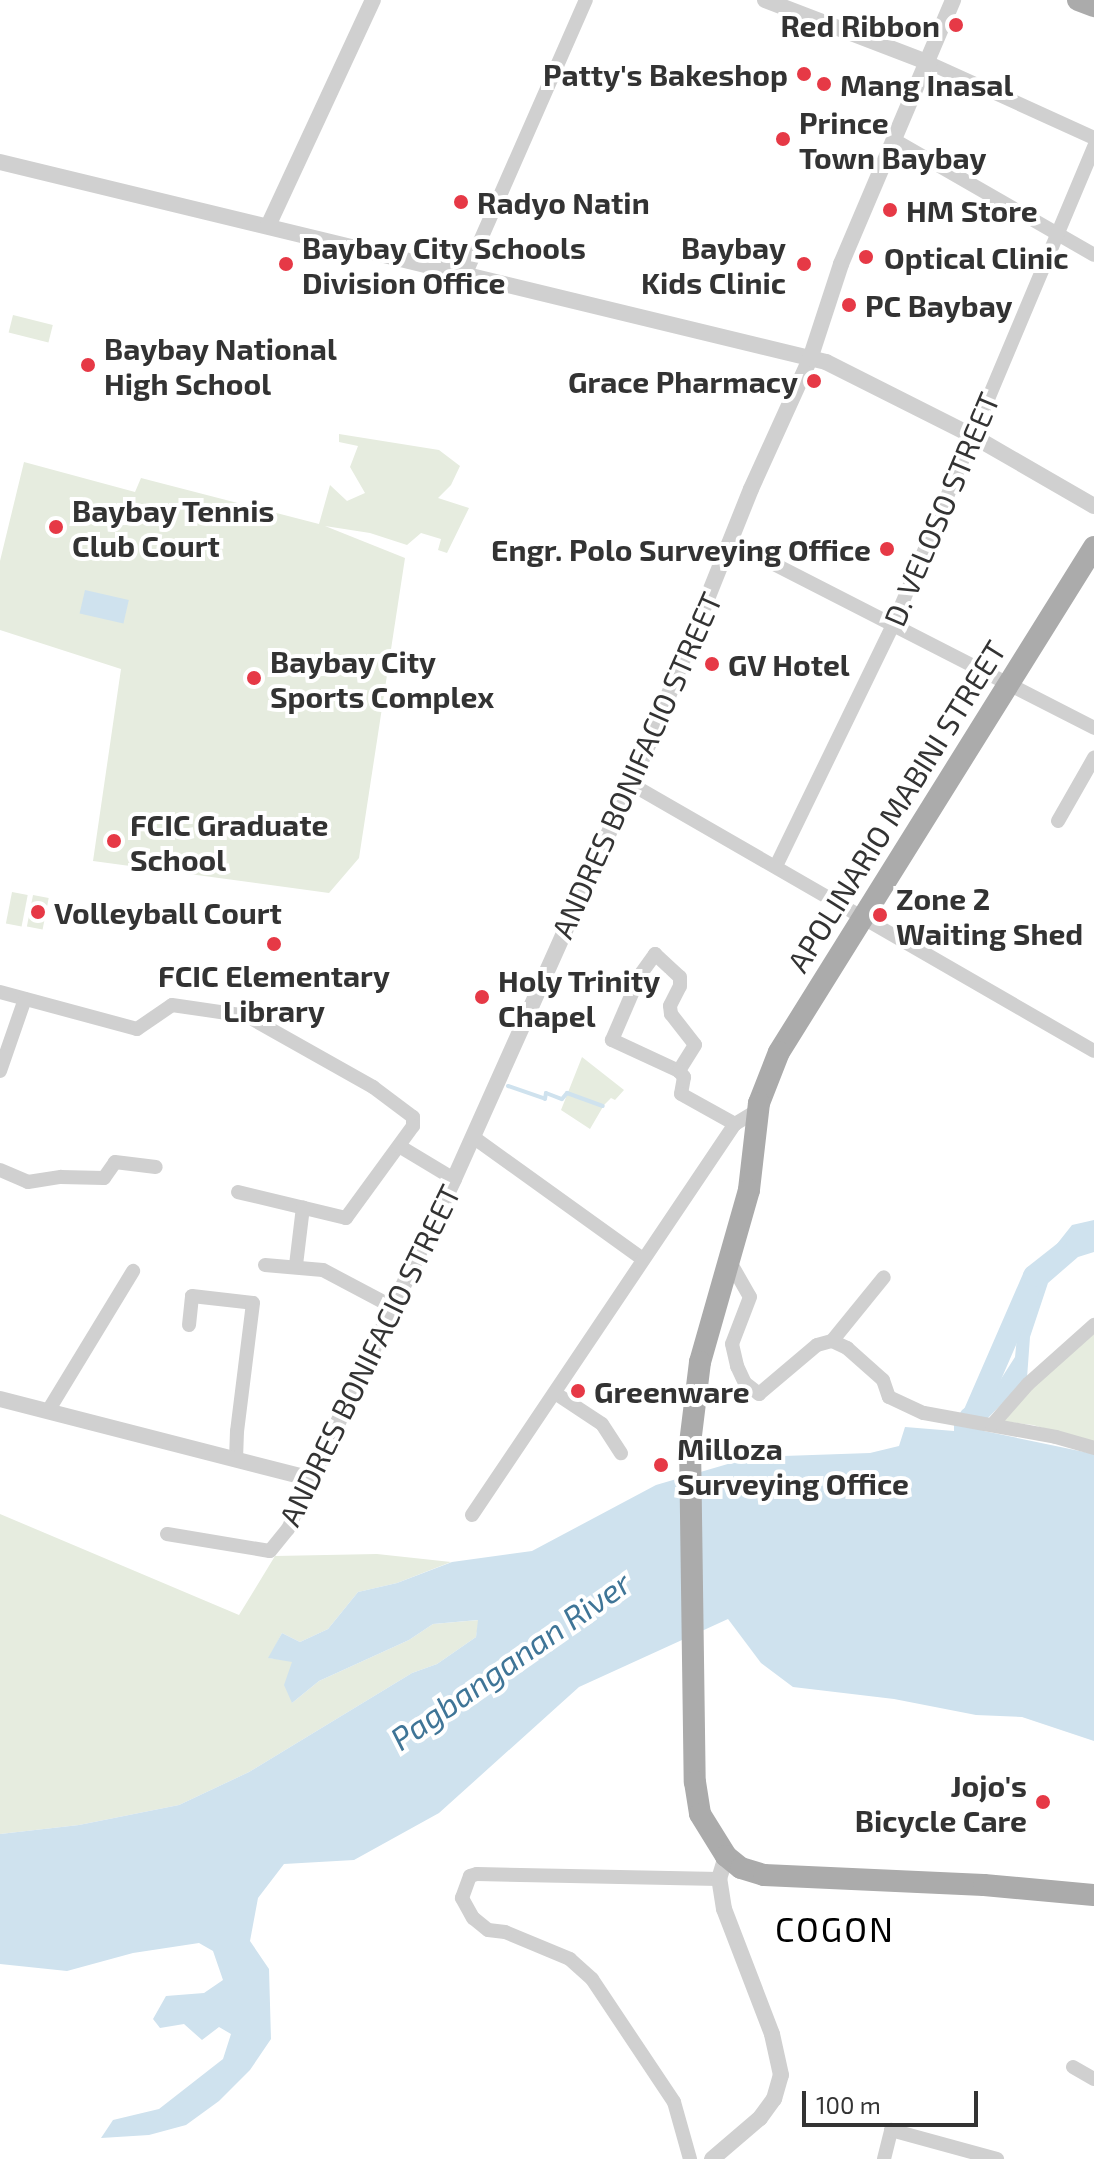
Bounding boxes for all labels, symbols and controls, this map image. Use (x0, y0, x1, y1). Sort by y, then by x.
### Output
place label: Red Ribbon (780, 7, 940, 43)
marker: Red Ribbon (947, 16, 965, 34)
place label: Patty's Bakeshop (543, 56, 788, 92)
marker: Patty's Bakeshop (795, 65, 813, 83)
place label: Mang Inasal (840, 66, 1013, 102)
marker: Mang Inasal (815, 75, 833, 93)
place label: Prince Town Baybay (799, 104, 987, 174)
marker: Prince Town Baybay (774, 130, 792, 148)
place label: Radyo Natin (477, 184, 650, 220)
place label: HM Store (906, 192, 1038, 228)
marker: Radyo Natin (452, 193, 470, 211)
marker: HM Store (881, 201, 899, 219)
place label: Baybay City Schools Division Office (302, 229, 587, 300)
place label: Baybay Kids Clinic (641, 229, 786, 300)
place label: Optical Clinic (884, 239, 1069, 275)
marker: Optical Clinic (855, 246, 877, 268)
marker: Baybay Kids Clinic (793, 253, 815, 275)
marker: Baybay City Schools Division Office (277, 255, 295, 273)
place label: PC Baybay (865, 287, 1013, 323)
marker: PC Baybay (840, 296, 858, 314)
place label: Baybay National High School (104, 330, 337, 400)
marker: Baybay National High School (79, 356, 97, 374)
place label: Grace Pharmacy (568, 363, 798, 399)
marker: Grace Pharmacy (805, 372, 823, 390)
street label: D. VELOSO STREET (875, 387, 1007, 631)
place label: Baybay Tennis Club Court (72, 492, 276, 562)
marker: Baybay Tennis Club Court (47, 518, 65, 536)
place label: Engr. Polo Surveying Office (491, 531, 871, 567)
marker: Engr. Polo Surveying Office (878, 540, 896, 558)
street label: ANDRES BONIFACIO STREET (543, 586, 729, 944)
street label: APOLINARIO MABINI STREET (779, 634, 1013, 978)
place label: Baybay City Sports Complex (270, 643, 494, 714)
place label: GV Hotel (728, 646, 850, 682)
marker: GV Hotel (703, 655, 721, 673)
marker: Baybay City Sports Complex (245, 669, 263, 687)
place label: FCIC Graduate School (130, 806, 328, 876)
marker: FCIC Graduate School (105, 832, 123, 850)
place label: Zone 2 Waiting Shed (896, 880, 1083, 950)
place label: Volleyball Court (54, 894, 283, 930)
marker: Volleyball Court (29, 903, 47, 921)
marker: Zone 2 Waiting Shed (871, 906, 889, 924)
marker: FCIC Elementary Library (265, 935, 283, 953)
place label: FCIC Elementary Library (158, 957, 390, 1028)
place label: Holy Trinity Chapel (498, 962, 661, 1032)
marker: Holy Trinity Chapel (473, 988, 491, 1006)
street label: ANDRES BONIFACIO STREET (271, 1179, 467, 1531)
place label: Greenware (594, 1373, 750, 1409)
marker: Greenware (569, 1382, 587, 1400)
place label: Milloza Surveying Office (677, 1430, 909, 1500)
marker: Milloza Surveying Office (652, 1456, 670, 1474)
water label: Pagbanganan River (382, 1563, 638, 1757)
place label: Jojo's Bicycle Care (855, 1767, 1027, 1838)
marker: Jojo's Bicycle Care (1034, 1793, 1052, 1811)
district label: COGON (775, 1909, 895, 1949)
scale bar (806, 2075, 982, 2125)
text: 100 m (816, 2090, 881, 2119)

